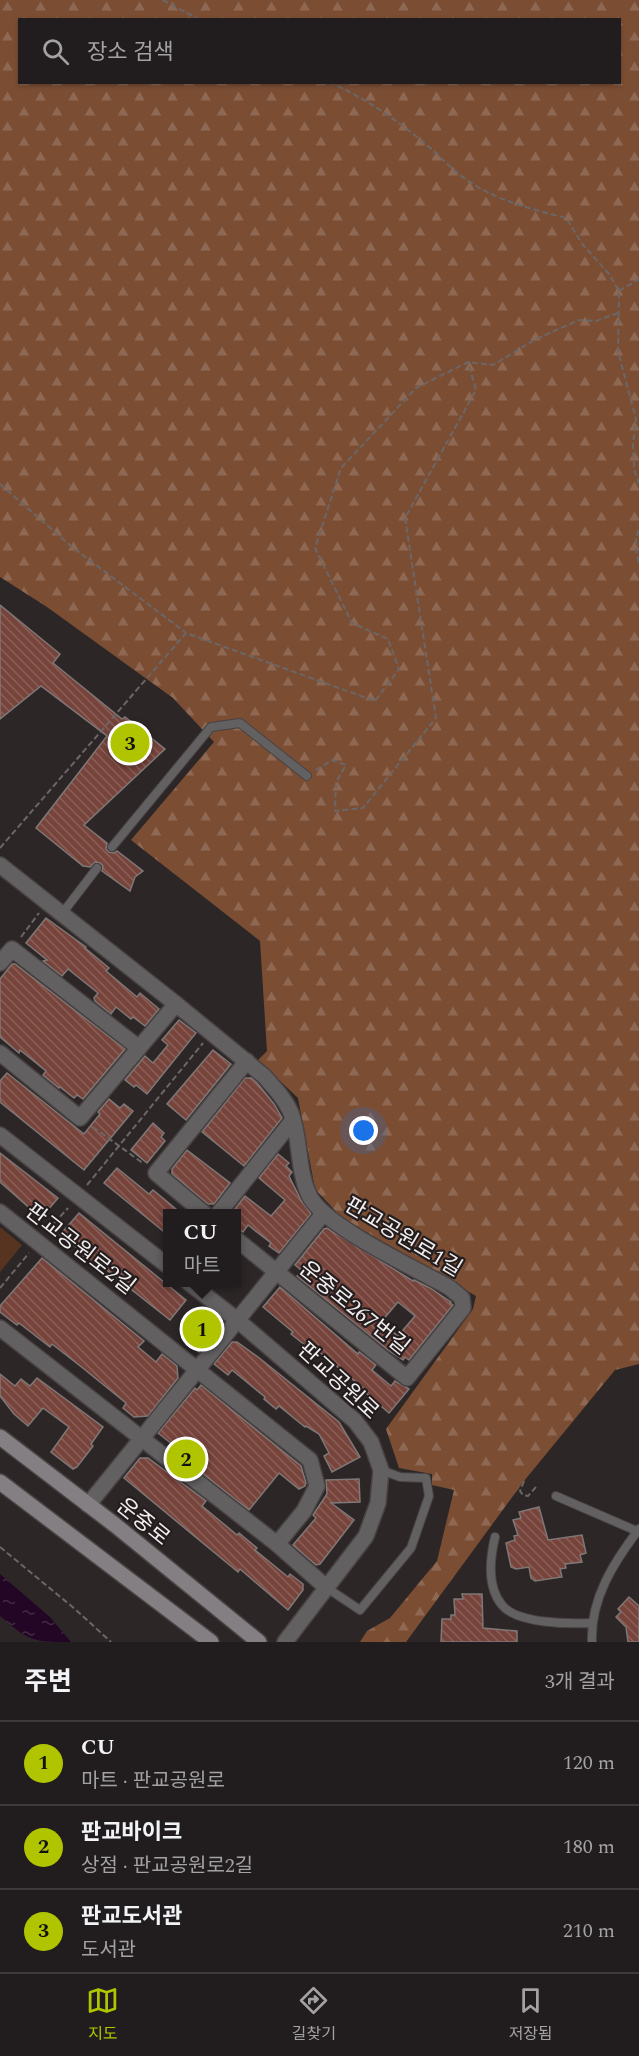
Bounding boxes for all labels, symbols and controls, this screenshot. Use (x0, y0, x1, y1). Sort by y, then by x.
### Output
search box (18, 18, 621, 84)
icon: search (39, 35, 72, 68)
text: 장소 검색 (87, 36, 173, 69)
pin: 3 (110, 720, 150, 766)
your location (349, 1116, 378, 1145)
street label: 판교공원로1길 (338, 1189, 468, 1286)
street label: 판교공원로2길 (18, 1195, 142, 1303)
popup (163, 1209, 241, 1287)
text: CU (184, 1216, 218, 1249)
text: 마트 (184, 1251, 220, 1281)
street label: 운중로267번길 (292, 1253, 417, 1363)
pin: 1 (182, 1306, 222, 1352)
street label: 판교공원로 (290, 1335, 386, 1428)
pin: 2 (166, 1436, 206, 1482)
street label: 운중로 (109, 1490, 177, 1554)
text: 주변 (24, 1662, 72, 1702)
text: 3개 결과 (545, 1667, 615, 1697)
text: CU (81, 1731, 115, 1764)
text: 1 (38, 1748, 49, 1778)
text: 120 m (563, 1748, 615, 1778)
text: 마트 · 판교공원로 (81, 1766, 225, 1796)
text: 판교바이크 (81, 1816, 182, 1849)
text: 2 (38, 1832, 49, 1862)
text: 180 m (563, 1832, 615, 1862)
text: 상점 · 판교공원로2길 (81, 1851, 253, 1881)
text: 판교도서관 (81, 1900, 182, 1933)
text: 3 (38, 1916, 49, 1946)
text: 210 m (563, 1916, 615, 1946)
text: 도서관 (81, 1935, 136, 1965)
tab: 지도 (86, 1984, 119, 2046)
tab: 길찾기 (292, 1984, 336, 2046)
tab: 저장됨 (509, 1984, 553, 2046)

